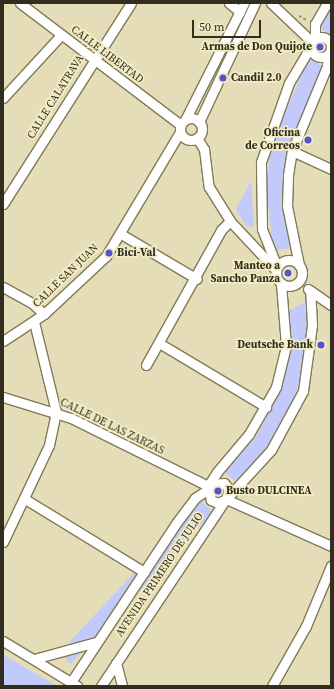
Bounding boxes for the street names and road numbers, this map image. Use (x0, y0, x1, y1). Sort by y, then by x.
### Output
street label: CALLE LIBERTAD (68, 23, 146, 87)
street label: CALLE CALATRAVA (25, 53, 87, 141)
street label: CALLE SAN JUAN (31, 241, 101, 311)
street label: CALLE DE LAS ZARZAS (58, 396, 166, 458)
street label: AVENIDA PRIMERO DE JULIO (113, 510, 207, 640)

